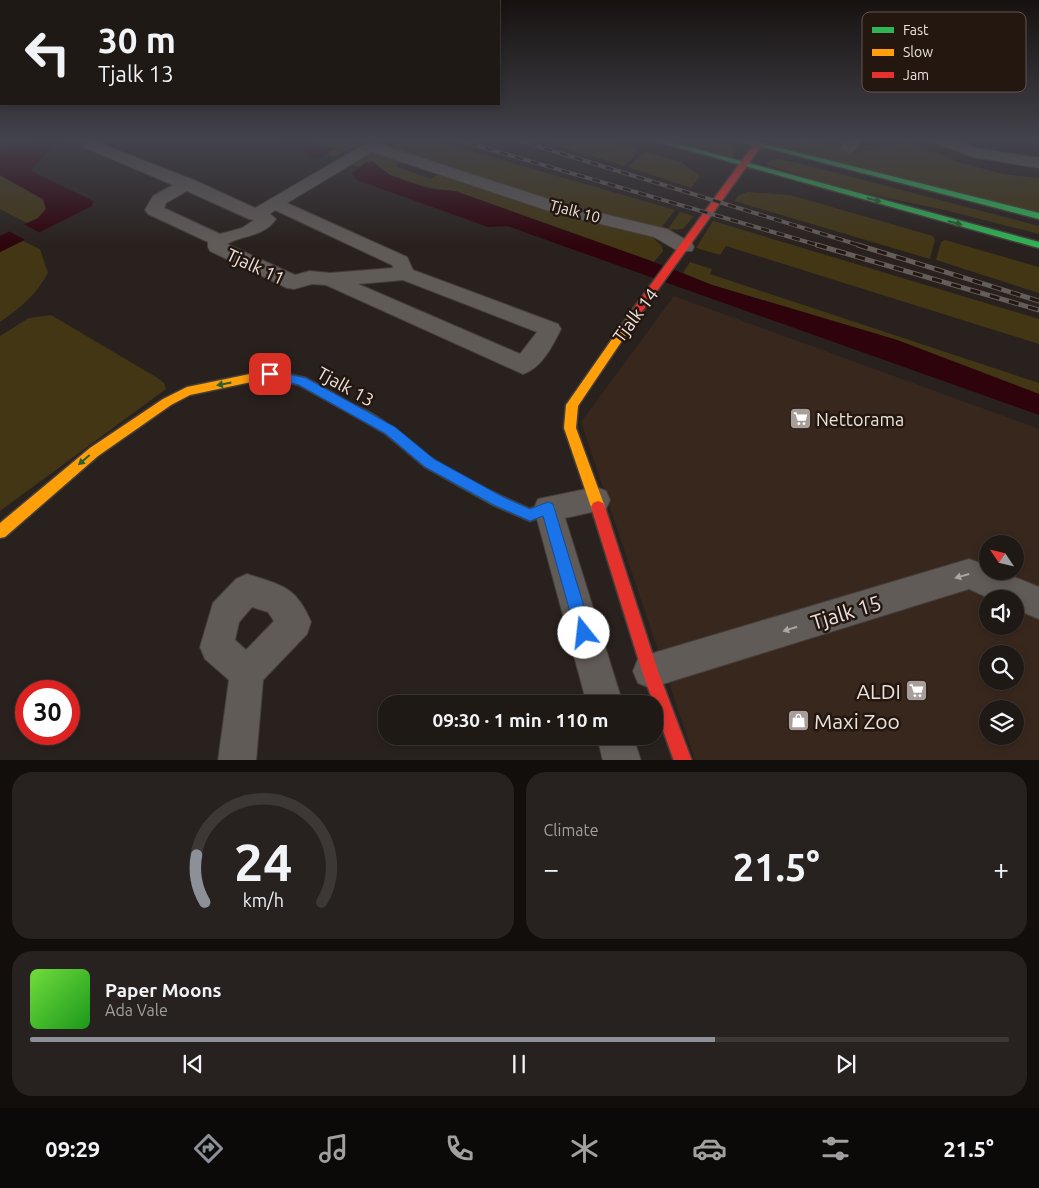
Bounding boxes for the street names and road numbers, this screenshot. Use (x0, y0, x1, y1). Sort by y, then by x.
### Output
street label: Tjalk 10 (548, 196, 602, 226)
street label: Tjalk 11 (224, 244, 288, 288)
street label: Tjalk 14 (608, 284, 662, 346)
street label: Tjalk 13 (314, 362, 378, 410)
street label: Tjalk 15 (808, 590, 884, 634)

